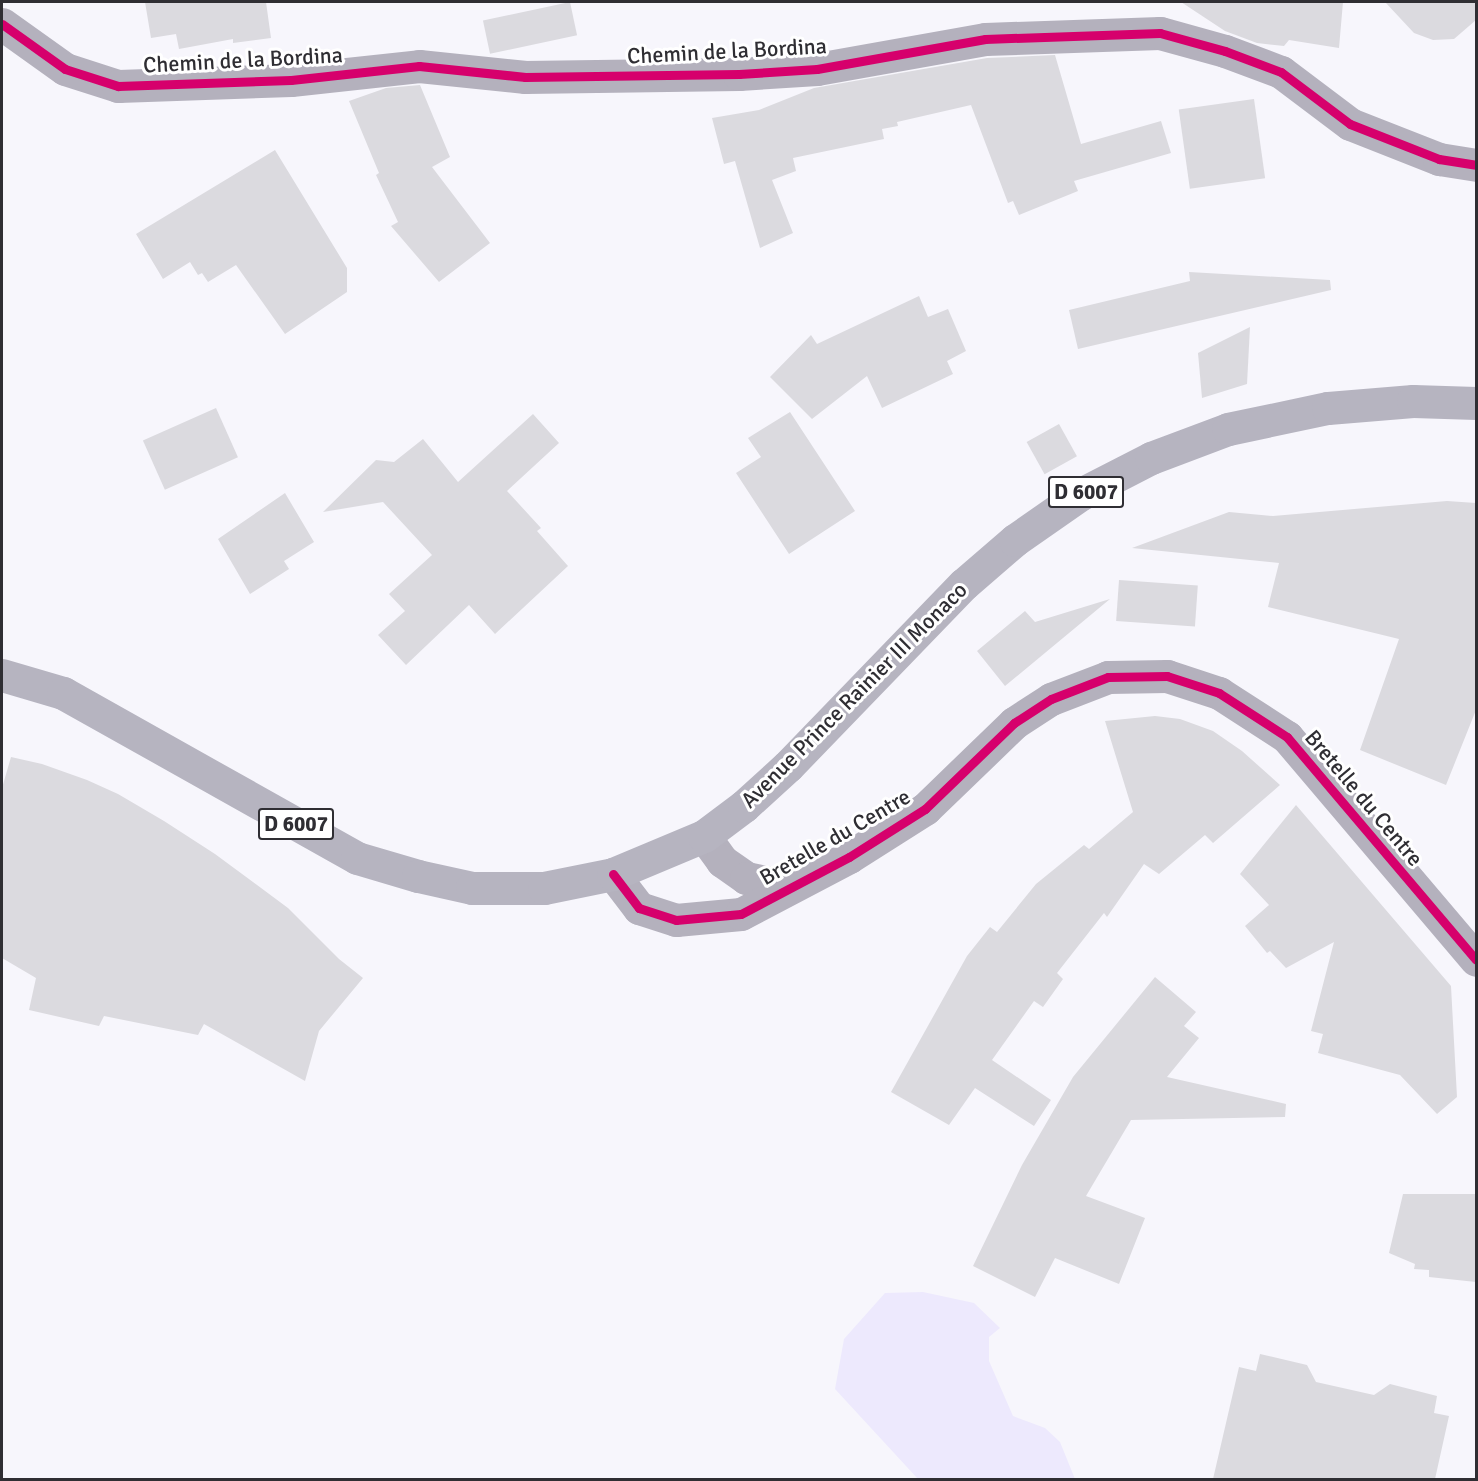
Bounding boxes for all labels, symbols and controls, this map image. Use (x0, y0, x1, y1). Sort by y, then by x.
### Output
street label: Chemin de la Bordina (626, 33, 828, 69)
street label: Chemin de la Bordina (142, 42, 344, 78)
road number: D 6007 (1047, 474, 1125, 510)
street label: Avenue Prince Rainier III Monaco (736, 577, 972, 813)
street label: Bretelle du Centre (1299, 725, 1429, 871)
street label: Bretelle du Centre (755, 783, 915, 891)
road number: D 6007 (257, 806, 335, 842)

